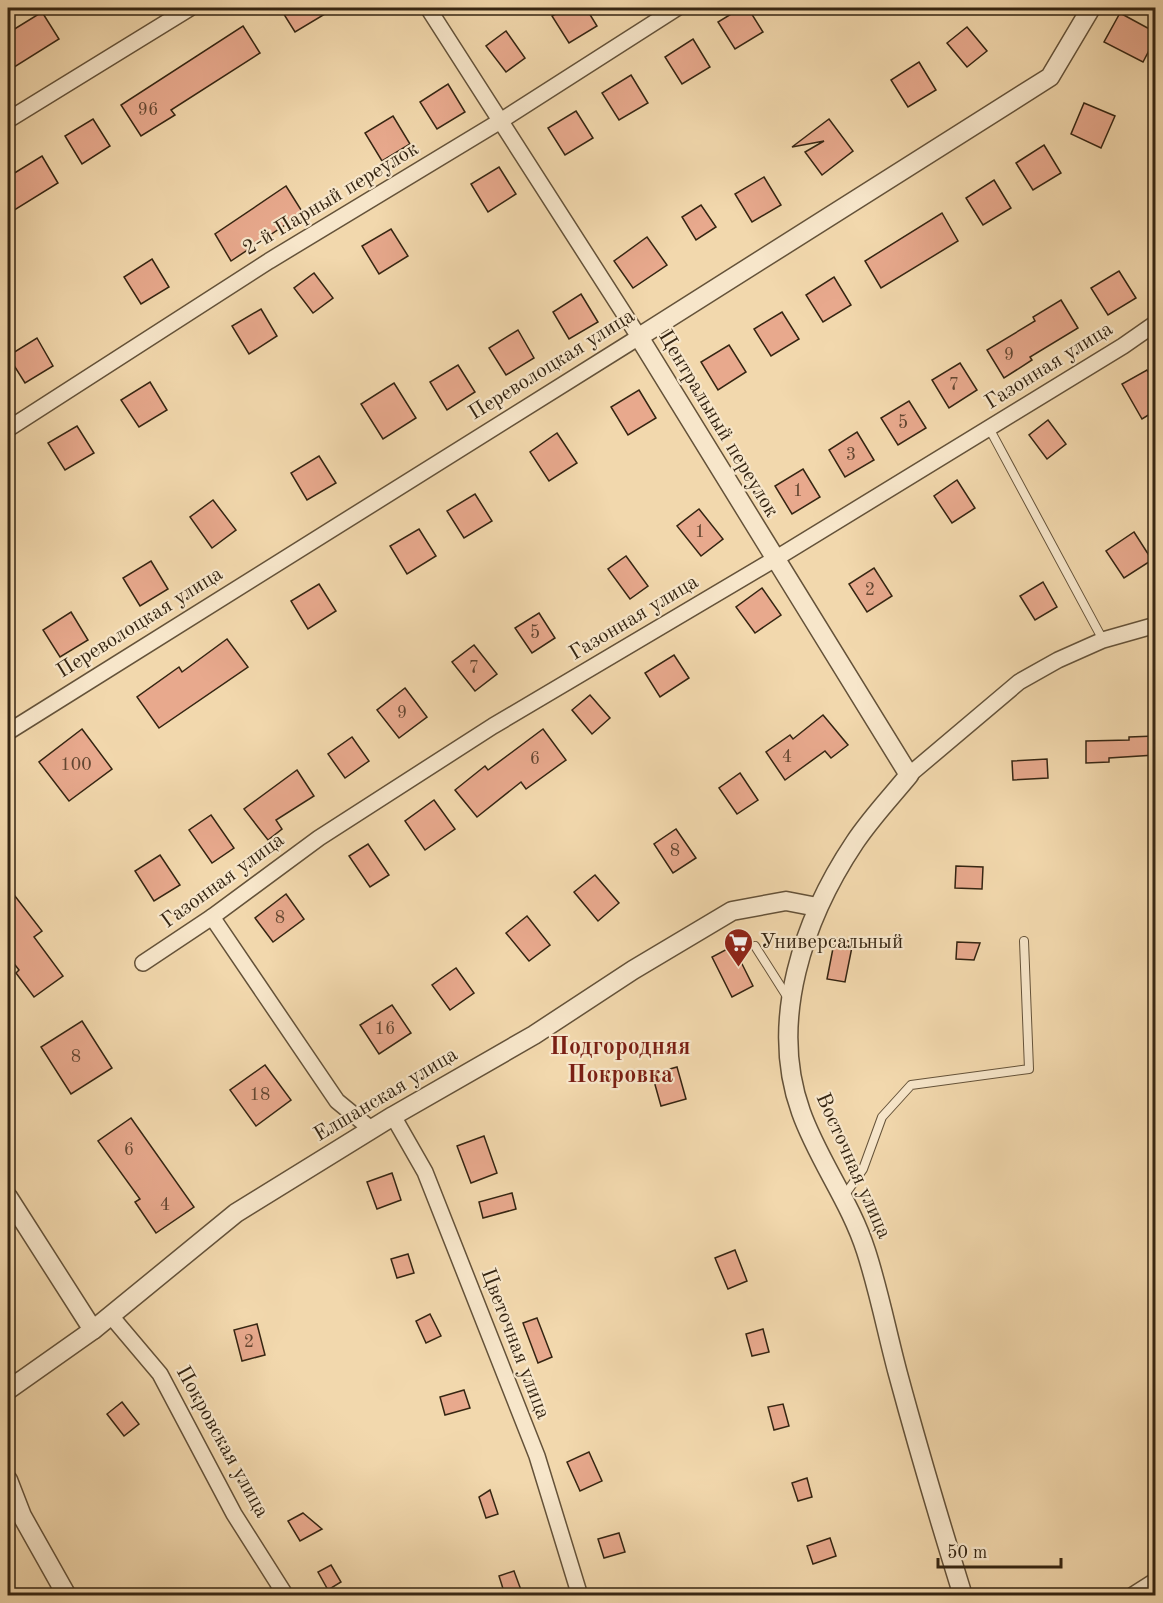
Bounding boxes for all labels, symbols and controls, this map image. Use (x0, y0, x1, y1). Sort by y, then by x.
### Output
house number: 96 (138, 101, 158, 119)
street label: 2-й Парный переулок (240, 138, 423, 260)
street label: Переволоцкая улица (465, 305, 639, 425)
street label: Газонная улица (981, 318, 1117, 414)
street label: Центральный переулок (654, 327, 782, 522)
house number: 9 (1004, 346, 1014, 364)
house number: 7 (949, 376, 959, 394)
house number: 5 (898, 414, 908, 432)
house number: 3 (846, 446, 856, 464)
house number: 1 (793, 482, 803, 500)
house number: 1 (695, 523, 705, 541)
street label: Переволоцкая улица (53, 563, 227, 683)
street label: Газонная улица (566, 571, 702, 665)
house number: 2 (865, 581, 875, 599)
house number: 5 (530, 624, 540, 642)
house number: 7 (469, 659, 479, 677)
house number: 9 (397, 704, 407, 722)
house number: 4 (782, 748, 792, 766)
house number: 6 (530, 750, 540, 768)
house number: 100 (60, 756, 92, 774)
street label: Газонная улица (158, 830, 288, 932)
house number: 8 (670, 842, 680, 860)
house number: 8 (275, 909, 285, 927)
supermarket icon: Универсальный (723, 926, 755, 968)
place label: Универсальный (760, 932, 903, 953)
house number: 16 (375, 1020, 395, 1038)
district label: Подгородняя Покровка (549, 1036, 691, 1088)
street label: Елшанская улица (310, 1044, 462, 1146)
house number: 8 (71, 1048, 81, 1066)
house number: 18 (250, 1086, 270, 1104)
street label: Восточная улица (811, 1090, 895, 1242)
house number: 6 (124, 1141, 134, 1159)
house number: 4 (160, 1196, 170, 1214)
street label: Цветочная улица (477, 1266, 553, 1422)
house number: 2 (244, 1333, 254, 1351)
street label: Покровская улица (172, 1363, 272, 1521)
scale bar (938, 1531, 1061, 1569)
text: 50 m (947, 1544, 987, 1562)

